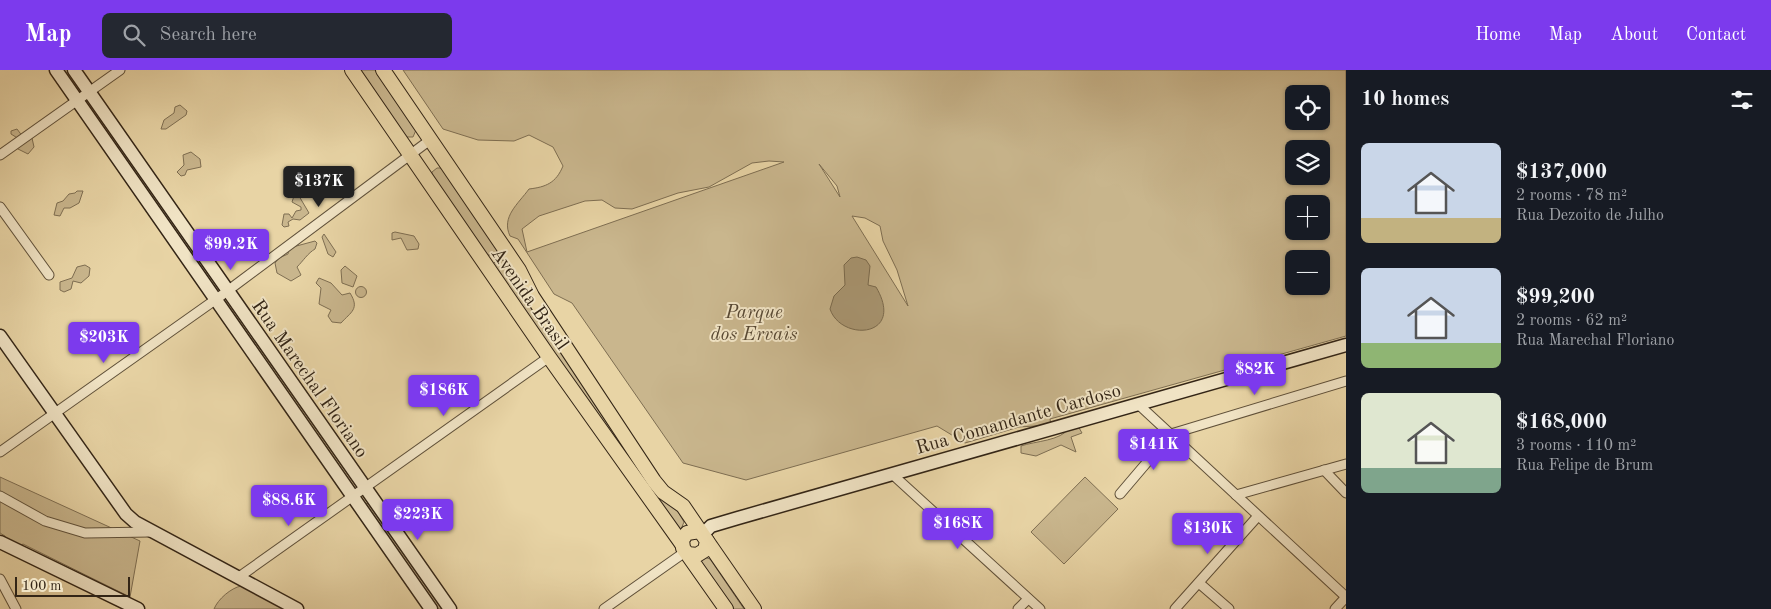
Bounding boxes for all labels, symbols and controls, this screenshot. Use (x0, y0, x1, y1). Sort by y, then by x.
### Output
search box (102, 13, 452, 58)
icon: search (120, 21, 148, 49)
text: Map (25, 23, 72, 47)
text: Search here (160, 26, 257, 45)
text: Home (1475, 26, 1521, 44)
text: Map (1549, 26, 1582, 44)
text: About (1610, 26, 1658, 44)
text: Contact (1686, 26, 1746, 44)
map controls (1285, 85, 1330, 295)
button: locate (1285, 85, 1330, 130)
icon: filters (1728, 86, 1756, 114)
text: 10 homes (1361, 89, 1449, 110)
button: layers (1285, 140, 1330, 185)
text: $137,000 (1516, 162, 1607, 183)
icon: home (1401, 163, 1461, 223)
pin: $137K (284, 166, 354, 208)
text: $137K (294, 174, 344, 190)
text: 2 rooms · 78 m² (1516, 188, 1627, 204)
button: + (1285, 195, 1330, 240)
text: Rua Dezoito de Julho (1516, 208, 1664, 224)
pin: $99.2K (190, 228, 272, 271)
text: $99.2K (204, 237, 258, 253)
street label: Avenida Brasil (487, 245, 571, 354)
button: − (1285, 250, 1330, 295)
text: $99,200 (1516, 287, 1595, 308)
icon: home (1401, 288, 1461, 348)
street label: Rua Marechal Floriano (247, 297, 371, 462)
park label: Parque dos Ervais (710, 304, 798, 345)
text: 2 rooms · 62 m² (1516, 313, 1627, 329)
pin: $203K (69, 322, 139, 364)
text: $203K (79, 330, 129, 346)
text: Rua Marechal Floriano (1516, 333, 1674, 349)
pin: $82K (1225, 354, 1285, 396)
text: $82K (1235, 362, 1275, 378)
pin: $186K (409, 374, 479, 417)
street label: Rua Comandante Cardoso (914, 382, 1123, 459)
text: $186K (419, 383, 469, 399)
text: $168,000 (1516, 412, 1607, 433)
icon: home (1401, 413, 1461, 473)
pin: $141K (1119, 428, 1189, 471)
text: $141K (1129, 437, 1179, 453)
text: 3 rooms · 110 m² (1516, 438, 1636, 454)
text: Rua Felipe de Brum (1516, 458, 1653, 474)
pin: $88.6K (248, 484, 330, 527)
text: $88.6K (262, 493, 316, 509)
pin: $223K (383, 498, 453, 541)
text: $223K (393, 507, 443, 523)
pin: $168K (923, 508, 993, 550)
pin: $130K (1173, 512, 1243, 555)
text: $168K (933, 516, 983, 532)
text: $130K (1183, 521, 1233, 537)
scale bar (15, 574, 130, 597)
text: 100 m (22, 579, 61, 593)

